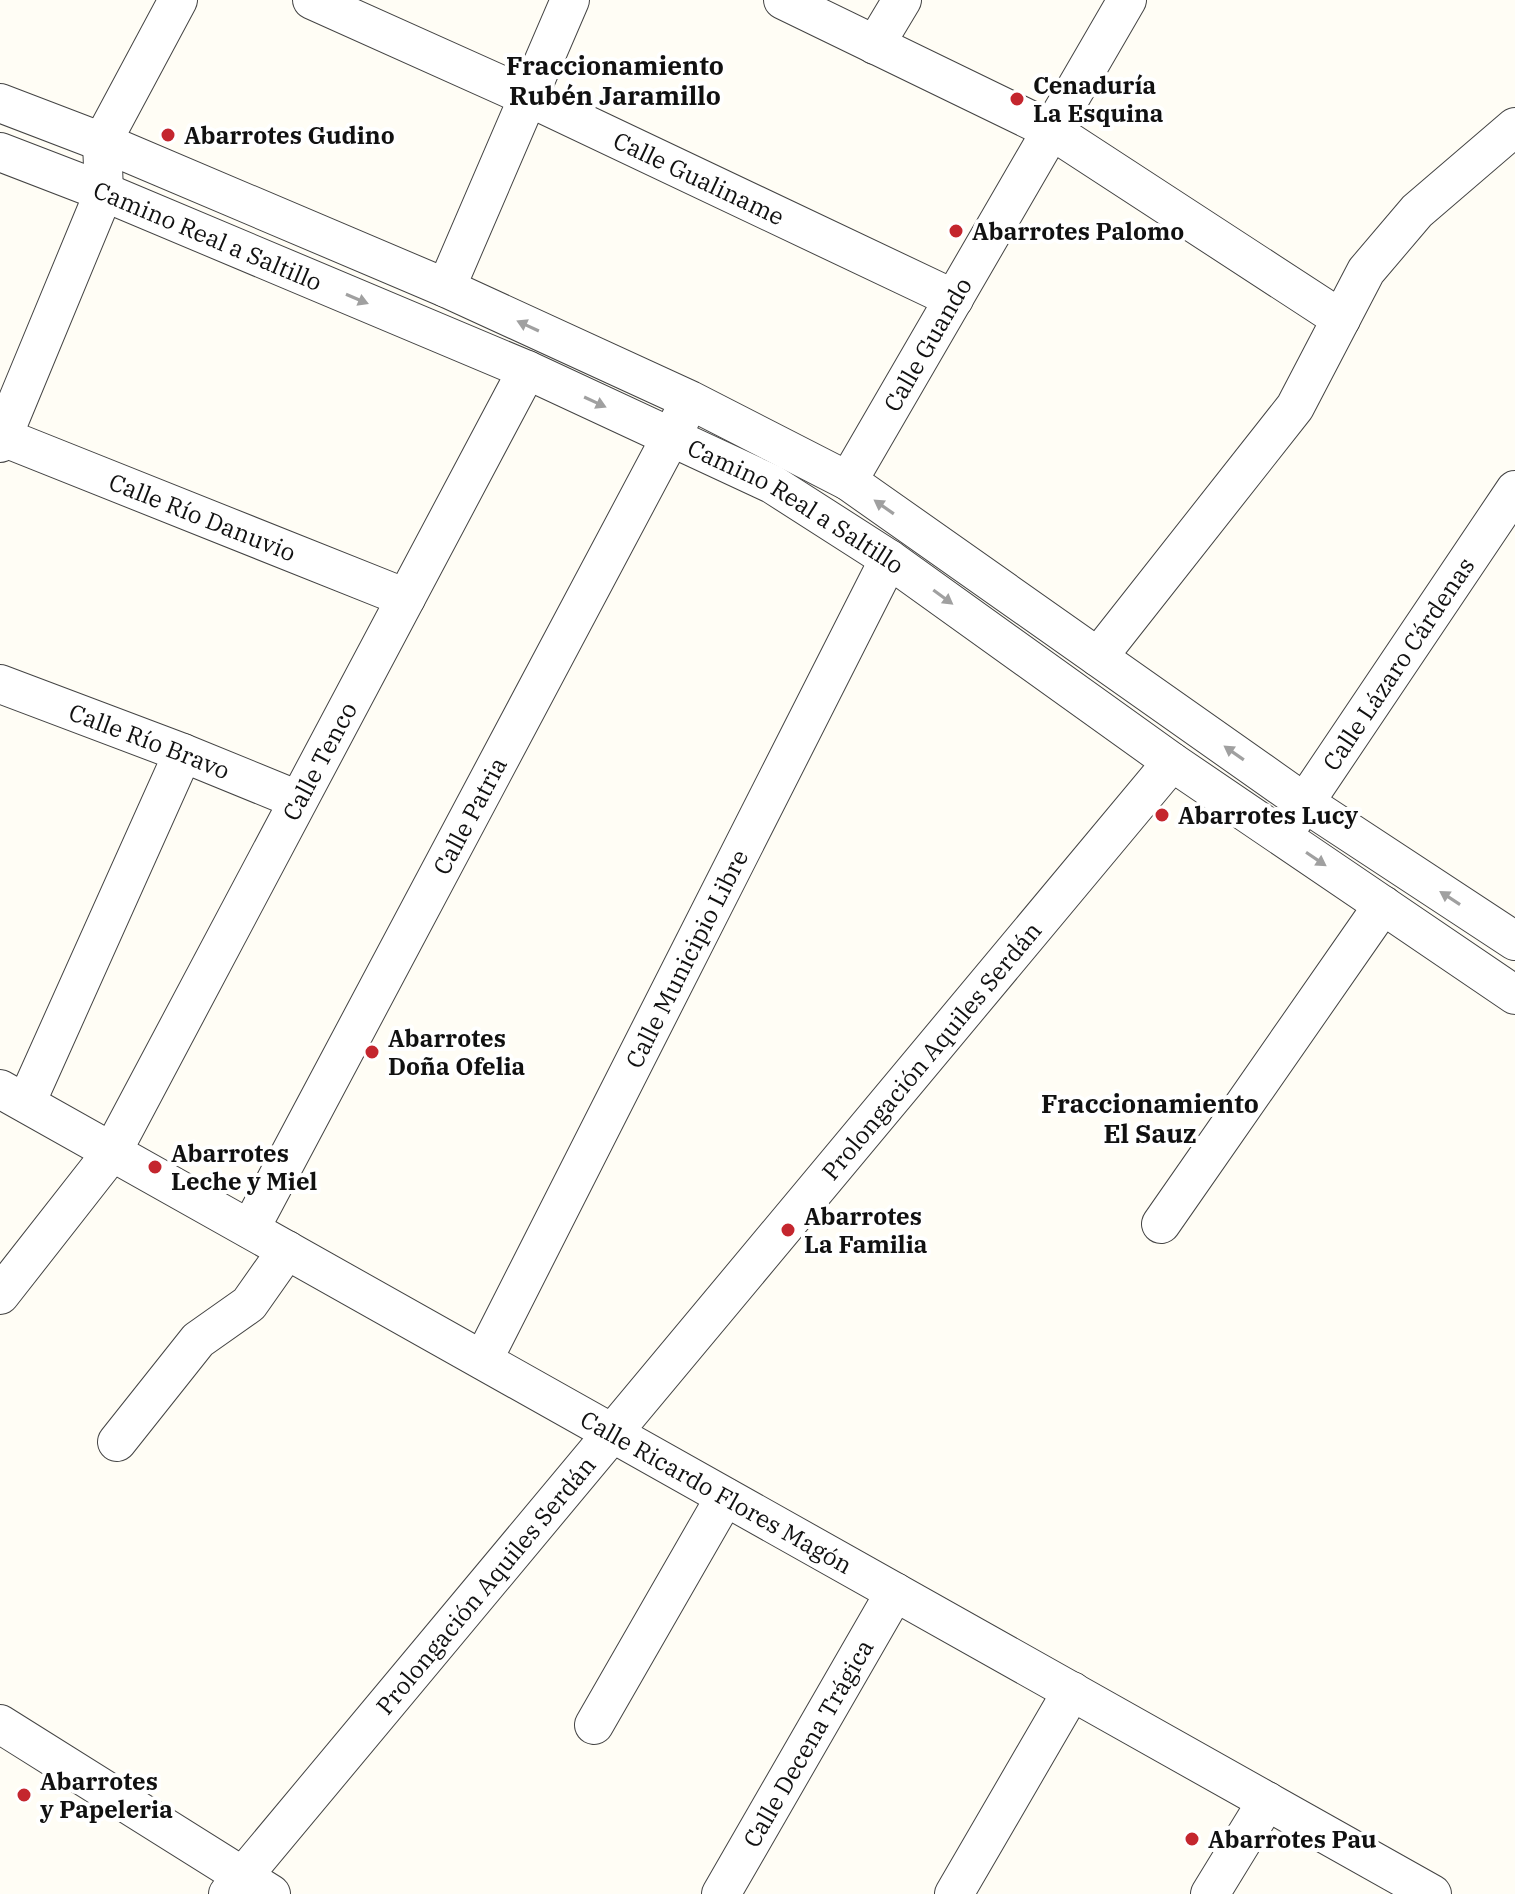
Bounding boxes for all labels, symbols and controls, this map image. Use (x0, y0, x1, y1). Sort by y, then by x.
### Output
district label: Fraccionamiento Rubén Jaramillo (506, 48, 724, 112)
place label: Cenaduría La Esquina (1033, 69, 1164, 129)
marker: Cenaduría La Esquina (1008, 90, 1026, 108)
place label: Abarrotes Gudino (184, 119, 395, 151)
street label: Calle Gualiname (608, 124, 790, 232)
marker: Abarrotes Gudino (159, 126, 177, 144)
street label: Camino Real a Saltillo (89, 173, 327, 298)
place label: Abarrotes Palomo (972, 215, 1184, 247)
marker: Abarrotes Palomo (947, 222, 965, 240)
street label: Calle Guando (876, 271, 979, 417)
one-way arrow (345, 292, 369, 305)
one-way arrow (516, 319, 540, 333)
one-way arrow (584, 395, 607, 409)
street label: Camino Real a Saltillo (683, 431, 911, 581)
street label: Calle Río Danuvio (104, 465, 301, 568)
one-way arrow (874, 499, 895, 515)
street label: Calle Lázaro Cárdenas (1315, 551, 1481, 777)
one-way arrow (933, 589, 954, 605)
street label: Calle Río Bravo (65, 696, 235, 786)
street label: Calle Tenco (275, 696, 364, 826)
one-way arrow (1224, 746, 1245, 761)
street label: Calle Patria (425, 751, 514, 880)
place label: Abarrotes Lucy (1178, 799, 1359, 831)
marker: Abarrotes Lucy (1153, 806, 1171, 824)
street label: Calle Municipio Libre (618, 844, 755, 1073)
one-way arrow (1306, 852, 1327, 867)
one-way arrow (1439, 892, 1461, 906)
street label: Prolongación Aquiles Serdán (814, 915, 1048, 1186)
place label: Abarrotes Doña Ofelia (388, 1022, 526, 1082)
marker: Abarrotes Doña Ofelia (363, 1043, 381, 1061)
district label: Fraccionamiento El Sauz (1041, 1086, 1259, 1150)
place label: Abarrotes Leche y Miel (171, 1137, 317, 1197)
marker: Abarrotes Leche y Miel (146, 1158, 164, 1176)
place label: Abarrotes La Familia (804, 1200, 928, 1260)
marker: Abarrotes La Familia (779, 1221, 797, 1239)
street label: Calle Ricardo Flores Magón (575, 1403, 858, 1581)
street label: Prolongación Aquiles Serdán (369, 1450, 602, 1721)
street label: Calle Decena Trágica (735, 1633, 880, 1853)
place label: Abarrotes y Papeleria (39, 1765, 173, 1825)
marker: Abarrotes y Papeleria (15, 1786, 33, 1804)
place label: Abarrotes Pau (1208, 1823, 1377, 1855)
marker: Abarrotes Pau (1183, 1830, 1201, 1848)

